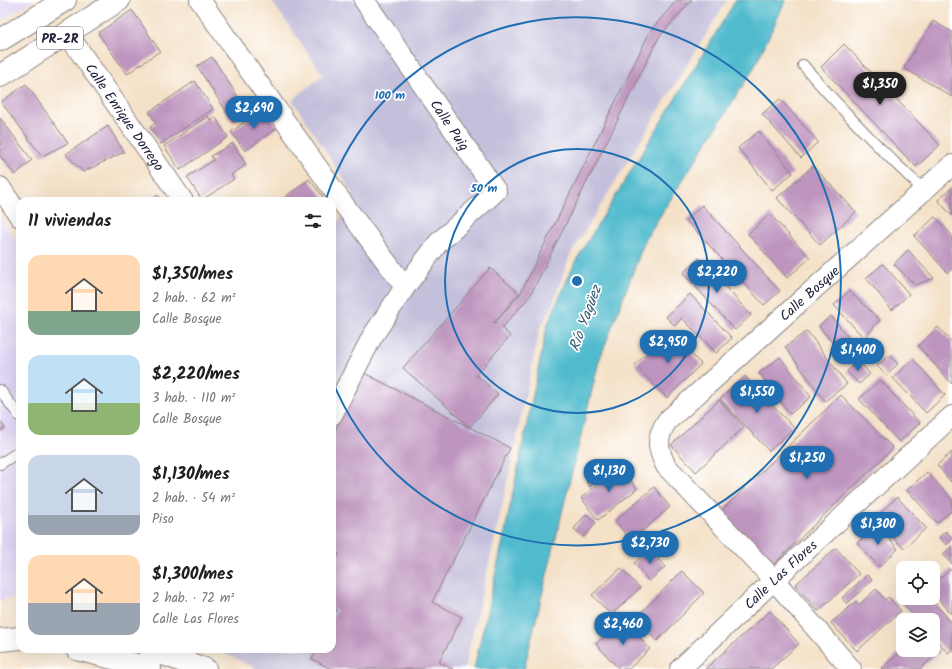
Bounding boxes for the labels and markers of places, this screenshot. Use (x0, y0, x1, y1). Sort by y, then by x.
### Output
pin: $1,350 (847, 72, 913, 106)
pin: $2,690 (221, 96, 287, 130)
pin: $2,220 (684, 260, 750, 294)
centre of rings (570, 274, 584, 288)
pin: $2,950 (635, 330, 701, 364)
pin: $1,400 (825, 338, 891, 372)
pin: $1,550 (724, 380, 790, 414)
pin: $1,250 (774, 446, 840, 480)
pin: $1,130 (576, 459, 642, 493)
pin: $1,300 (845, 512, 911, 546)
pin: $2,730 (617, 531, 683, 565)
pin: $2,460 (590, 612, 656, 646)

